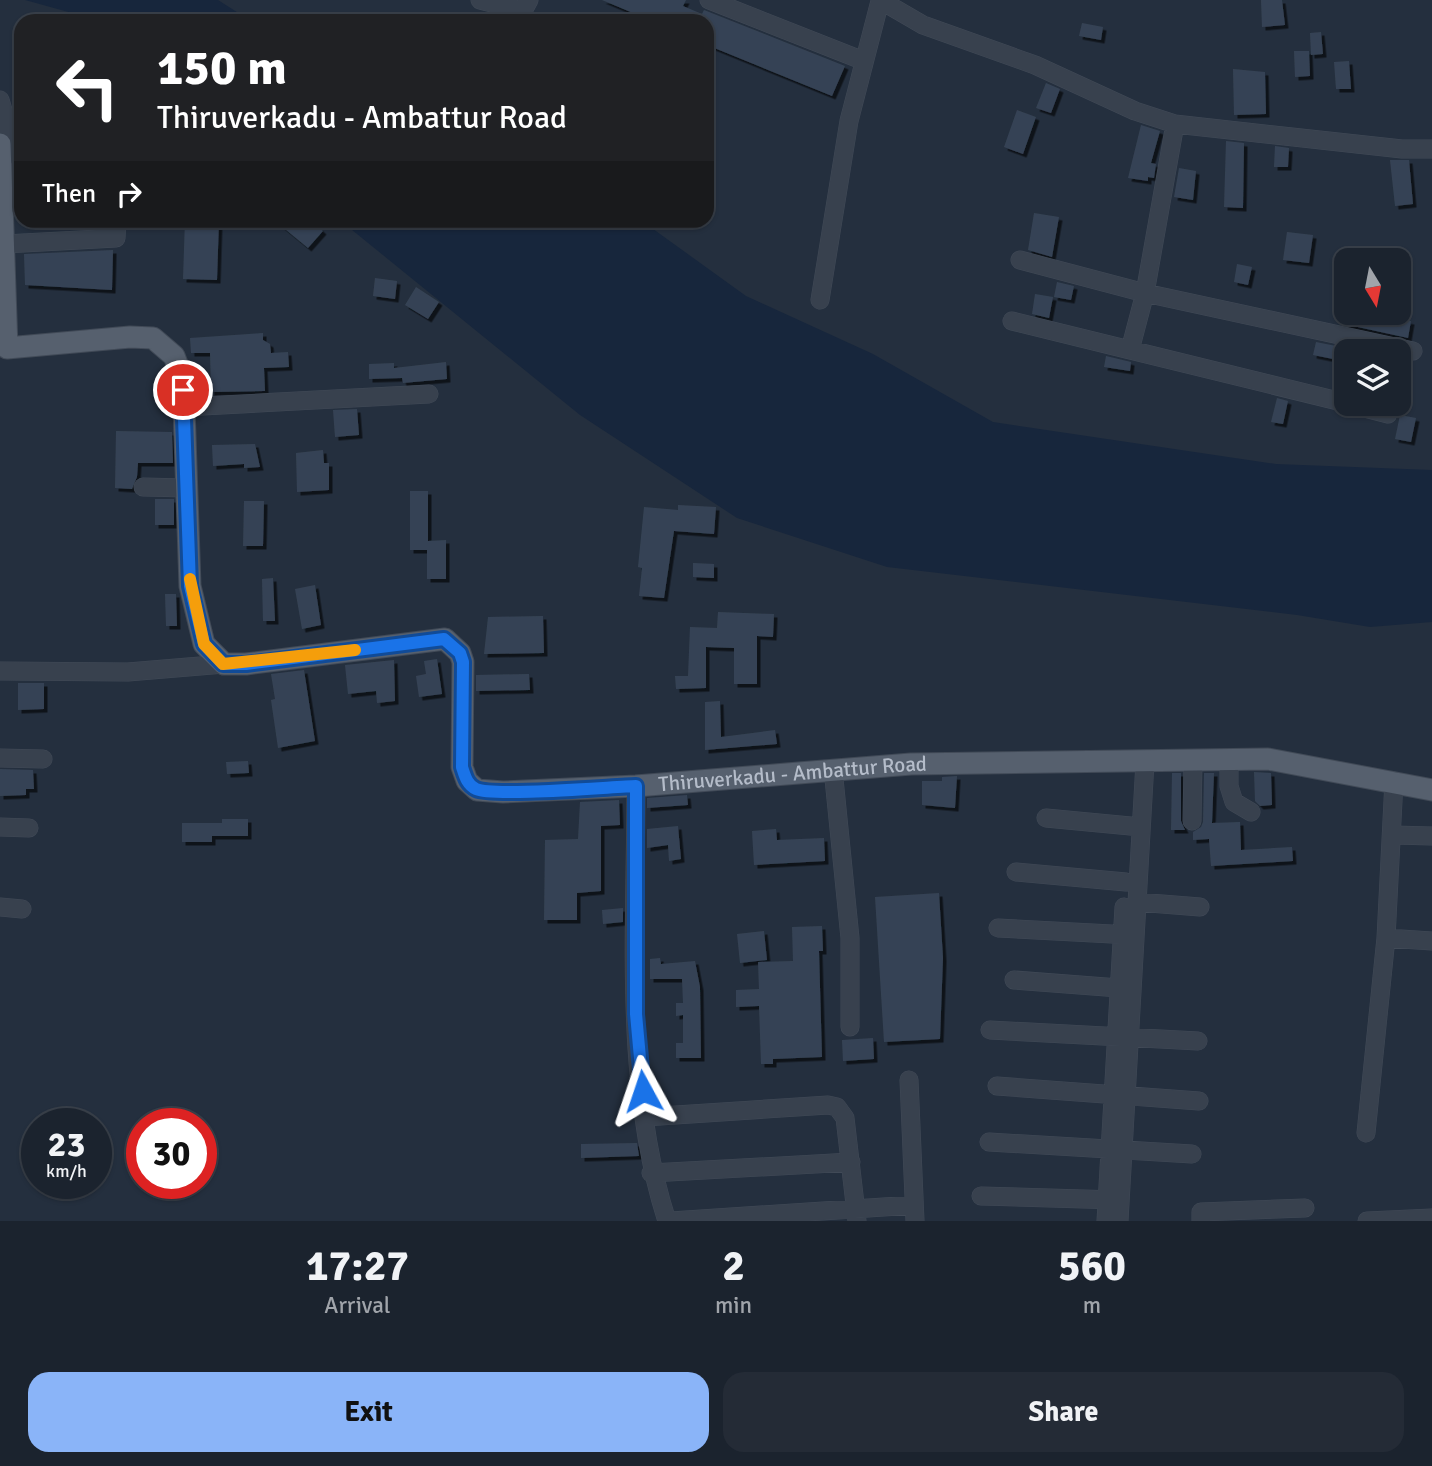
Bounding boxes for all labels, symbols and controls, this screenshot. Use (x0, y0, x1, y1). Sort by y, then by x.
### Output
text: 150 m (157, 38, 287, 98)
icon: left (42, 42, 133, 133)
text: Thiruverkadu - Ambattur Road (157, 98, 567, 137)
icon: right (110, 175, 148, 213)
text: Then (42, 178, 96, 210)
north arrow (1334, 248, 1410, 326)
map controls (1334, 248, 1411, 416)
button: layers (1334, 339, 1411, 416)
pin (153, 360, 213, 420)
icon: arrive (164, 371, 202, 409)
street label: Thiruverkadu - Ambattur Road (657, 751, 927, 797)
position arrow (606, 1054, 680, 1128)
speed limit sign: 30 (126, 1108, 217, 1199)
text: 23 (48, 1123, 85, 1166)
text: km/h (46, 1160, 87, 1182)
text: 17:27 (306, 1241, 409, 1292)
text: 2 (722, 1241, 745, 1292)
text: 560 (1058, 1241, 1126, 1292)
text: Arrival (324, 1291, 391, 1320)
text: min (715, 1291, 752, 1320)
text: m (1083, 1291, 1101, 1320)
button: Exit (28, 1372, 709, 1452)
button: Share (723, 1372, 1404, 1452)

